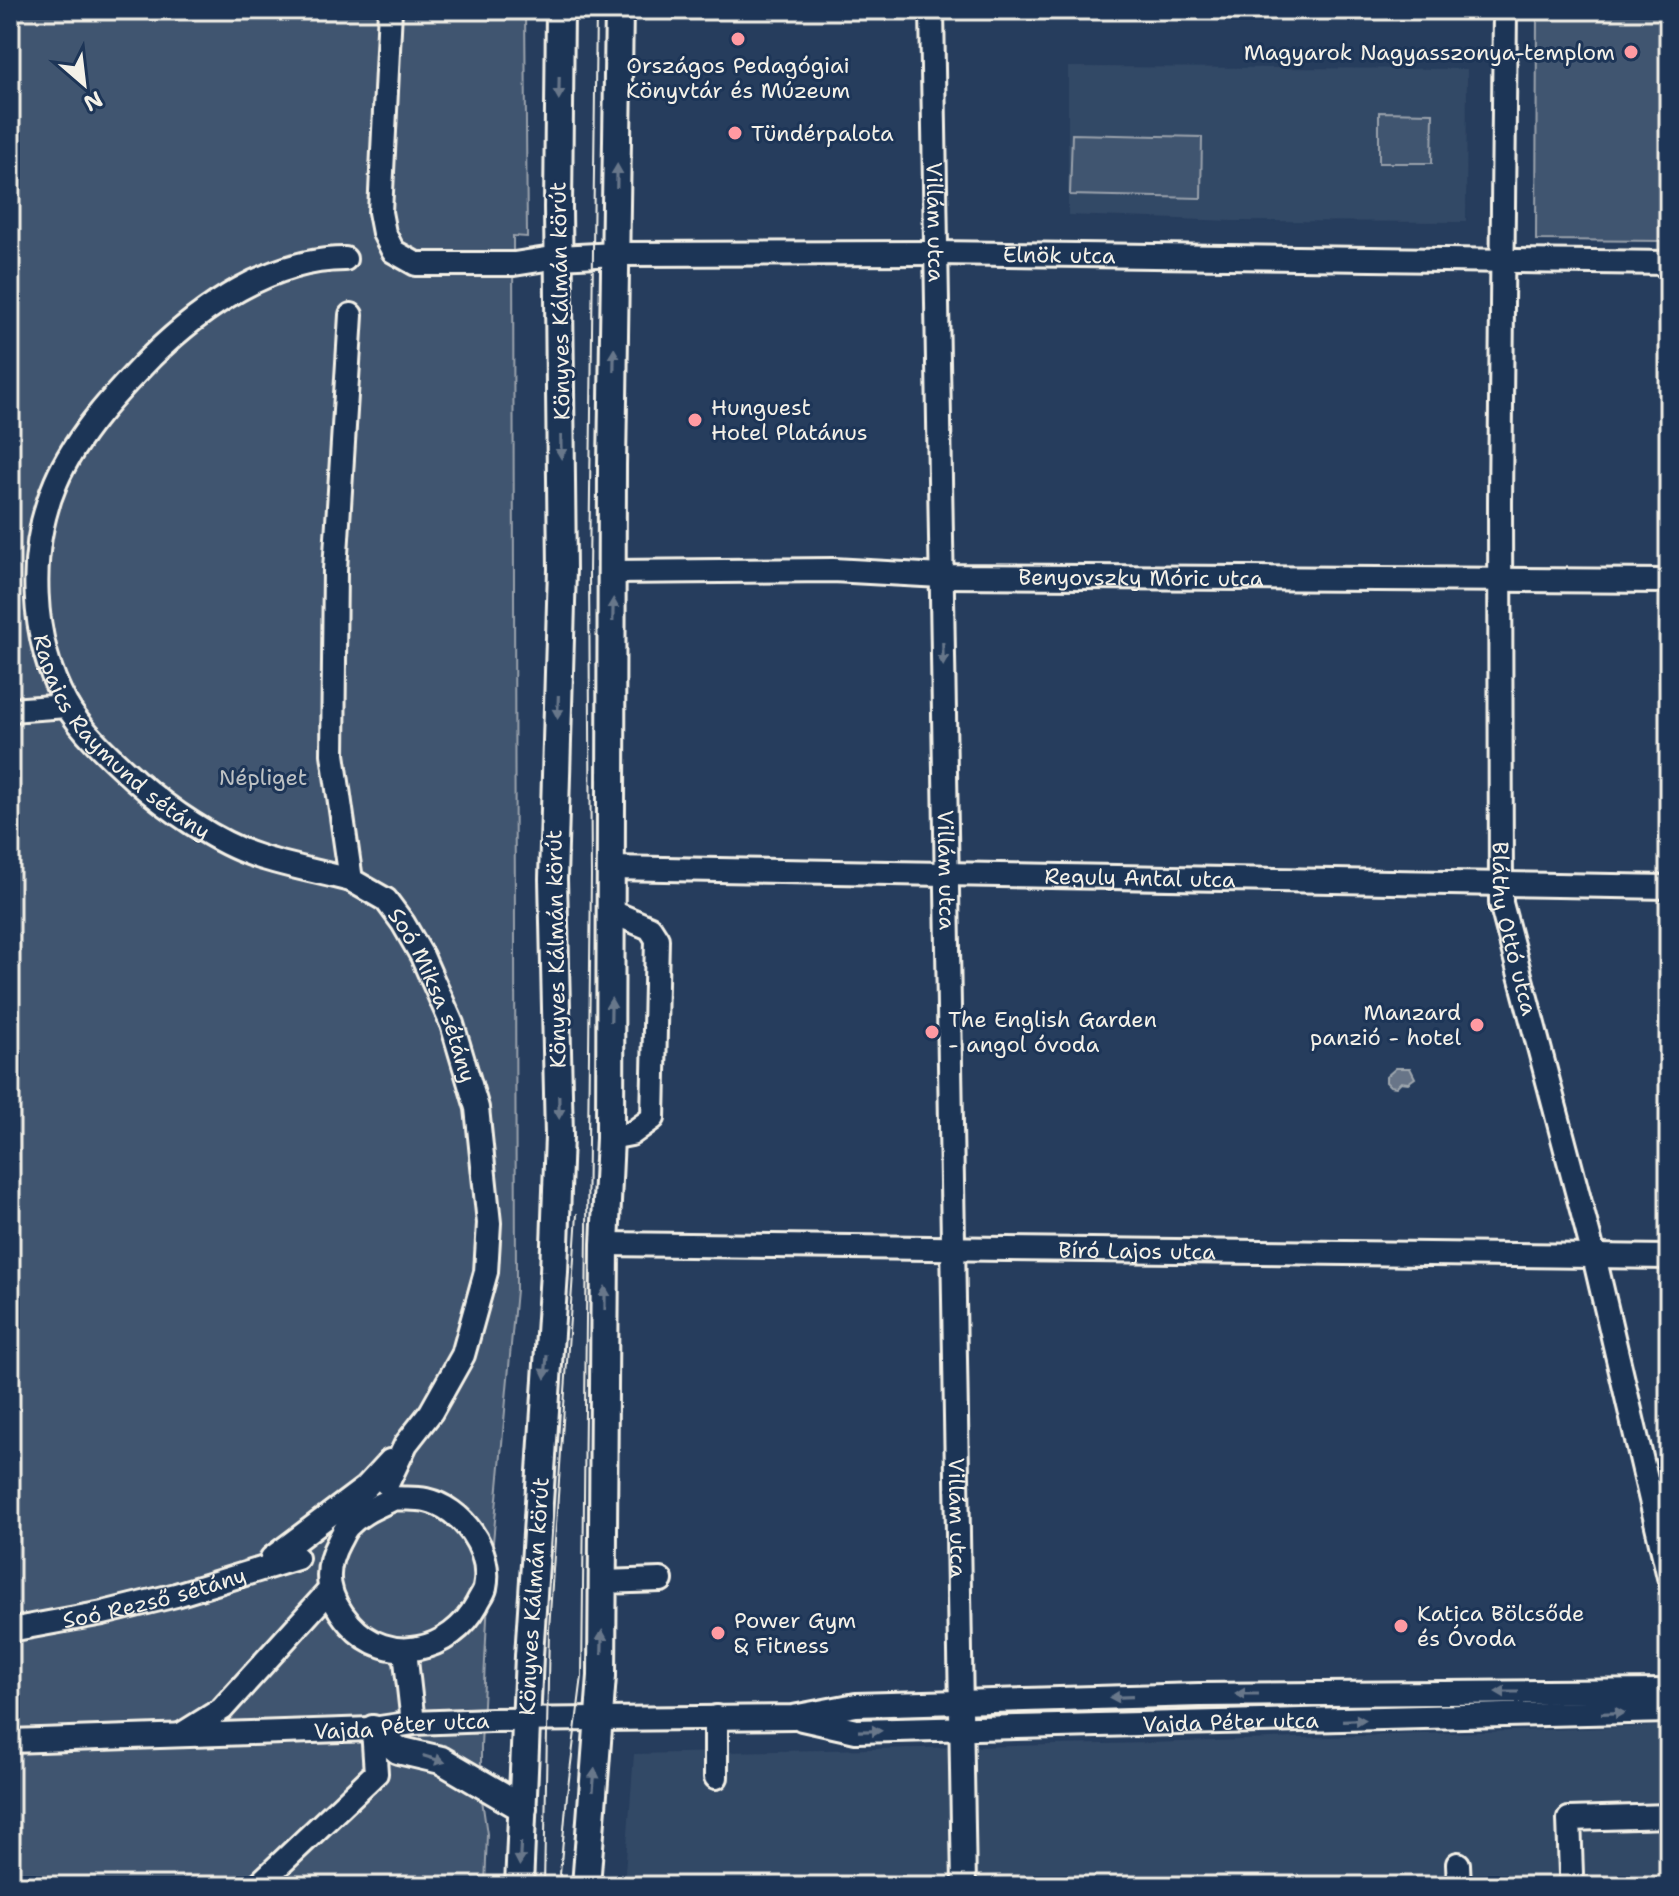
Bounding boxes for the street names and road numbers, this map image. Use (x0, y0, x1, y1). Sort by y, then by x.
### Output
street label: Villám utca (920, 162, 951, 283)
street label: Könyves Kálmán körút (543, 181, 577, 421)
street label: Elnök utca (1003, 239, 1116, 270)
street label: Benyovszky Móric utca (1018, 562, 1264, 593)
street label: Rapaics Raymund sétány (27, 631, 216, 846)
street label: Villám utca (931, 810, 962, 931)
street label: Könyves Kálmán körút (539, 829, 573, 1069)
street label: Bláthy Ottó utca (1486, 841, 1545, 1019)
street label: Reguly Antal utca (1044, 861, 1236, 894)
street label: Soó Miksa sétány (382, 901, 483, 1086)
street label: Bíró Lajos utca (1058, 1235, 1216, 1266)
street label: Villám utca (942, 1457, 973, 1578)
street label: Könyves Kálmán körút (512, 1476, 555, 1716)
street label: Soó Rezső sétány (60, 1560, 250, 1635)
street label: Vajda Péter utca (1142, 1705, 1319, 1738)
street label: Vajda Péter utca (313, 1706, 490, 1745)

